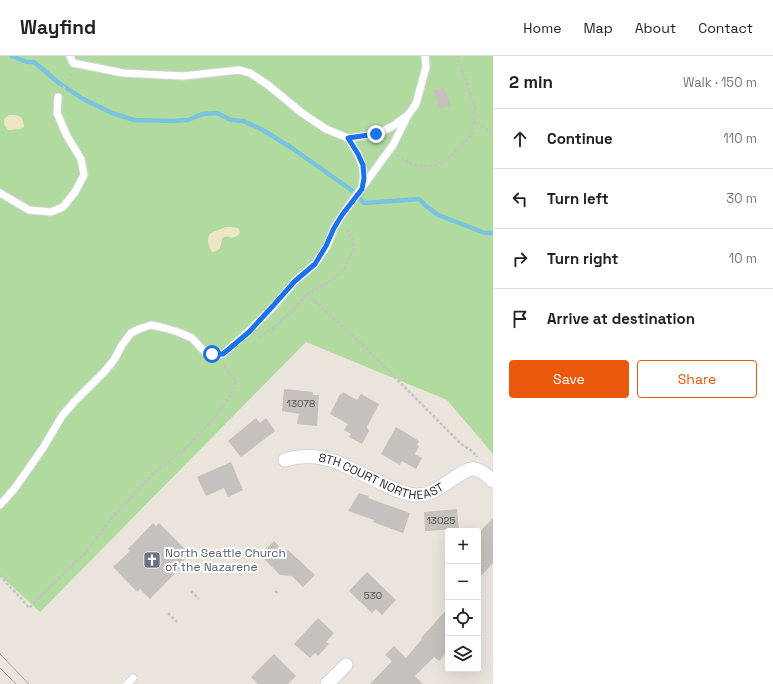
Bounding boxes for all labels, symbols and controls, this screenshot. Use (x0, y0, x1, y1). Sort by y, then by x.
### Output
text: Wayfind (20, 15, 96, 40)
text: Home (523, 19, 561, 37)
text: Map (583, 19, 613, 37)
text: About (635, 19, 676, 37)
text: Contact (698, 19, 753, 37)
text: 2 min (509, 71, 553, 93)
text: Walk · 150 m (683, 74, 757, 91)
route end (367, 125, 385, 143)
icon: ahead (509, 128, 531, 150)
text: Continue (547, 129, 613, 148)
text: 110 m (723, 130, 757, 147)
icon: left (509, 188, 531, 210)
text: Turn left (547, 189, 609, 208)
text: 30 m (726, 190, 757, 207)
icon: right (509, 248, 531, 270)
text: Turn right (547, 249, 618, 268)
text: 10 m (729, 250, 757, 267)
icon: arrive (509, 308, 531, 330)
text: Arrive at destination (547, 309, 695, 328)
route start (203, 345, 221, 363)
button: Save (509, 360, 629, 398)
button: Share (637, 360, 757, 398)
house number: 13078 (287, 397, 315, 410)
street label: 8TH COURT NORTHEAST (317, 450, 447, 503)
house number: 13025 (427, 514, 455, 527)
map controls (445, 528, 481, 672)
button: + (445, 528, 481, 564)
place label: North Seattle Church of the Nazarene (165, 545, 286, 575)
church icon: North Seattle Church of the Nazarene (142, 550, 162, 570)
button: − (445, 564, 481, 600)
house number: 530 (364, 589, 382, 602)
button: locate (445, 600, 481, 636)
button: layers (445, 636, 481, 672)

